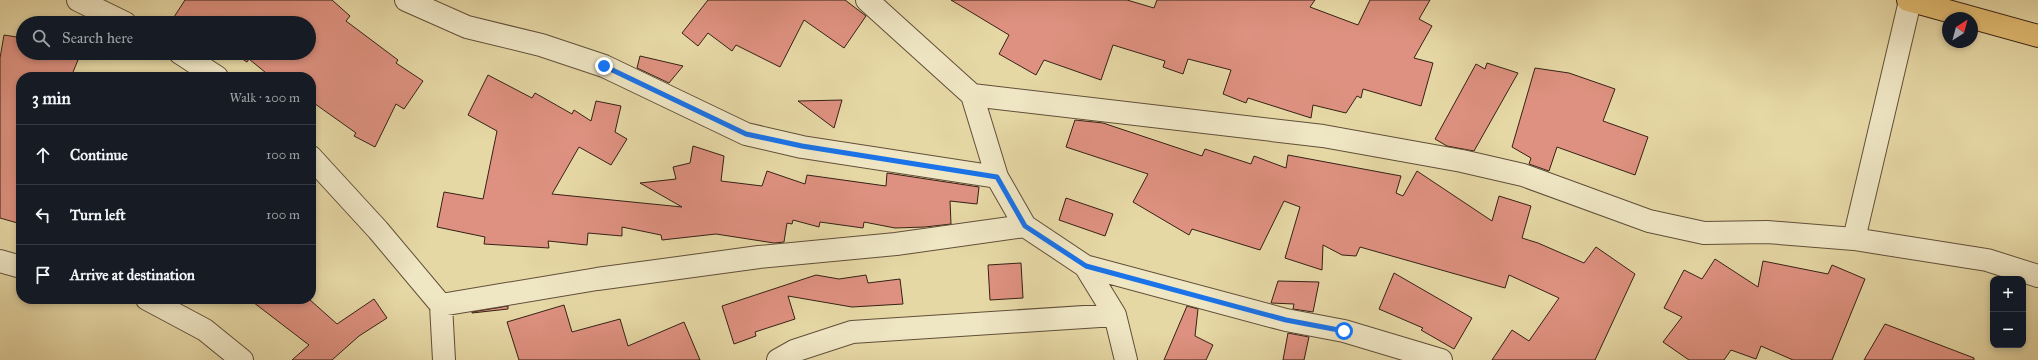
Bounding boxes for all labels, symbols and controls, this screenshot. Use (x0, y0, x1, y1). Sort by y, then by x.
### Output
north arrow (1942, 12, 1978, 48)
search box (16, 16, 316, 60)
icon: search (30, 27, 52, 49)
text: Search here (62, 29, 133, 47)
route end (595, 57, 613, 75)
text: 3 min (32, 88, 71, 109)
text: Walk · 200 m (230, 90, 300, 106)
icon: ahead (32, 144, 54, 166)
text: Continue (70, 146, 128, 164)
text: 100 m (266, 147, 300, 163)
icon: left (32, 204, 54, 226)
text: Turn left (70, 206, 126, 224)
text: 100 m (266, 207, 300, 223)
icon: arrive (32, 264, 54, 286)
text: Arrive at destination (70, 266, 195, 284)
map controls (1990, 276, 2026, 348)
button: + (1990, 276, 2026, 312)
button: − (1990, 312, 2026, 348)
route start (1335, 322, 1353, 340)

